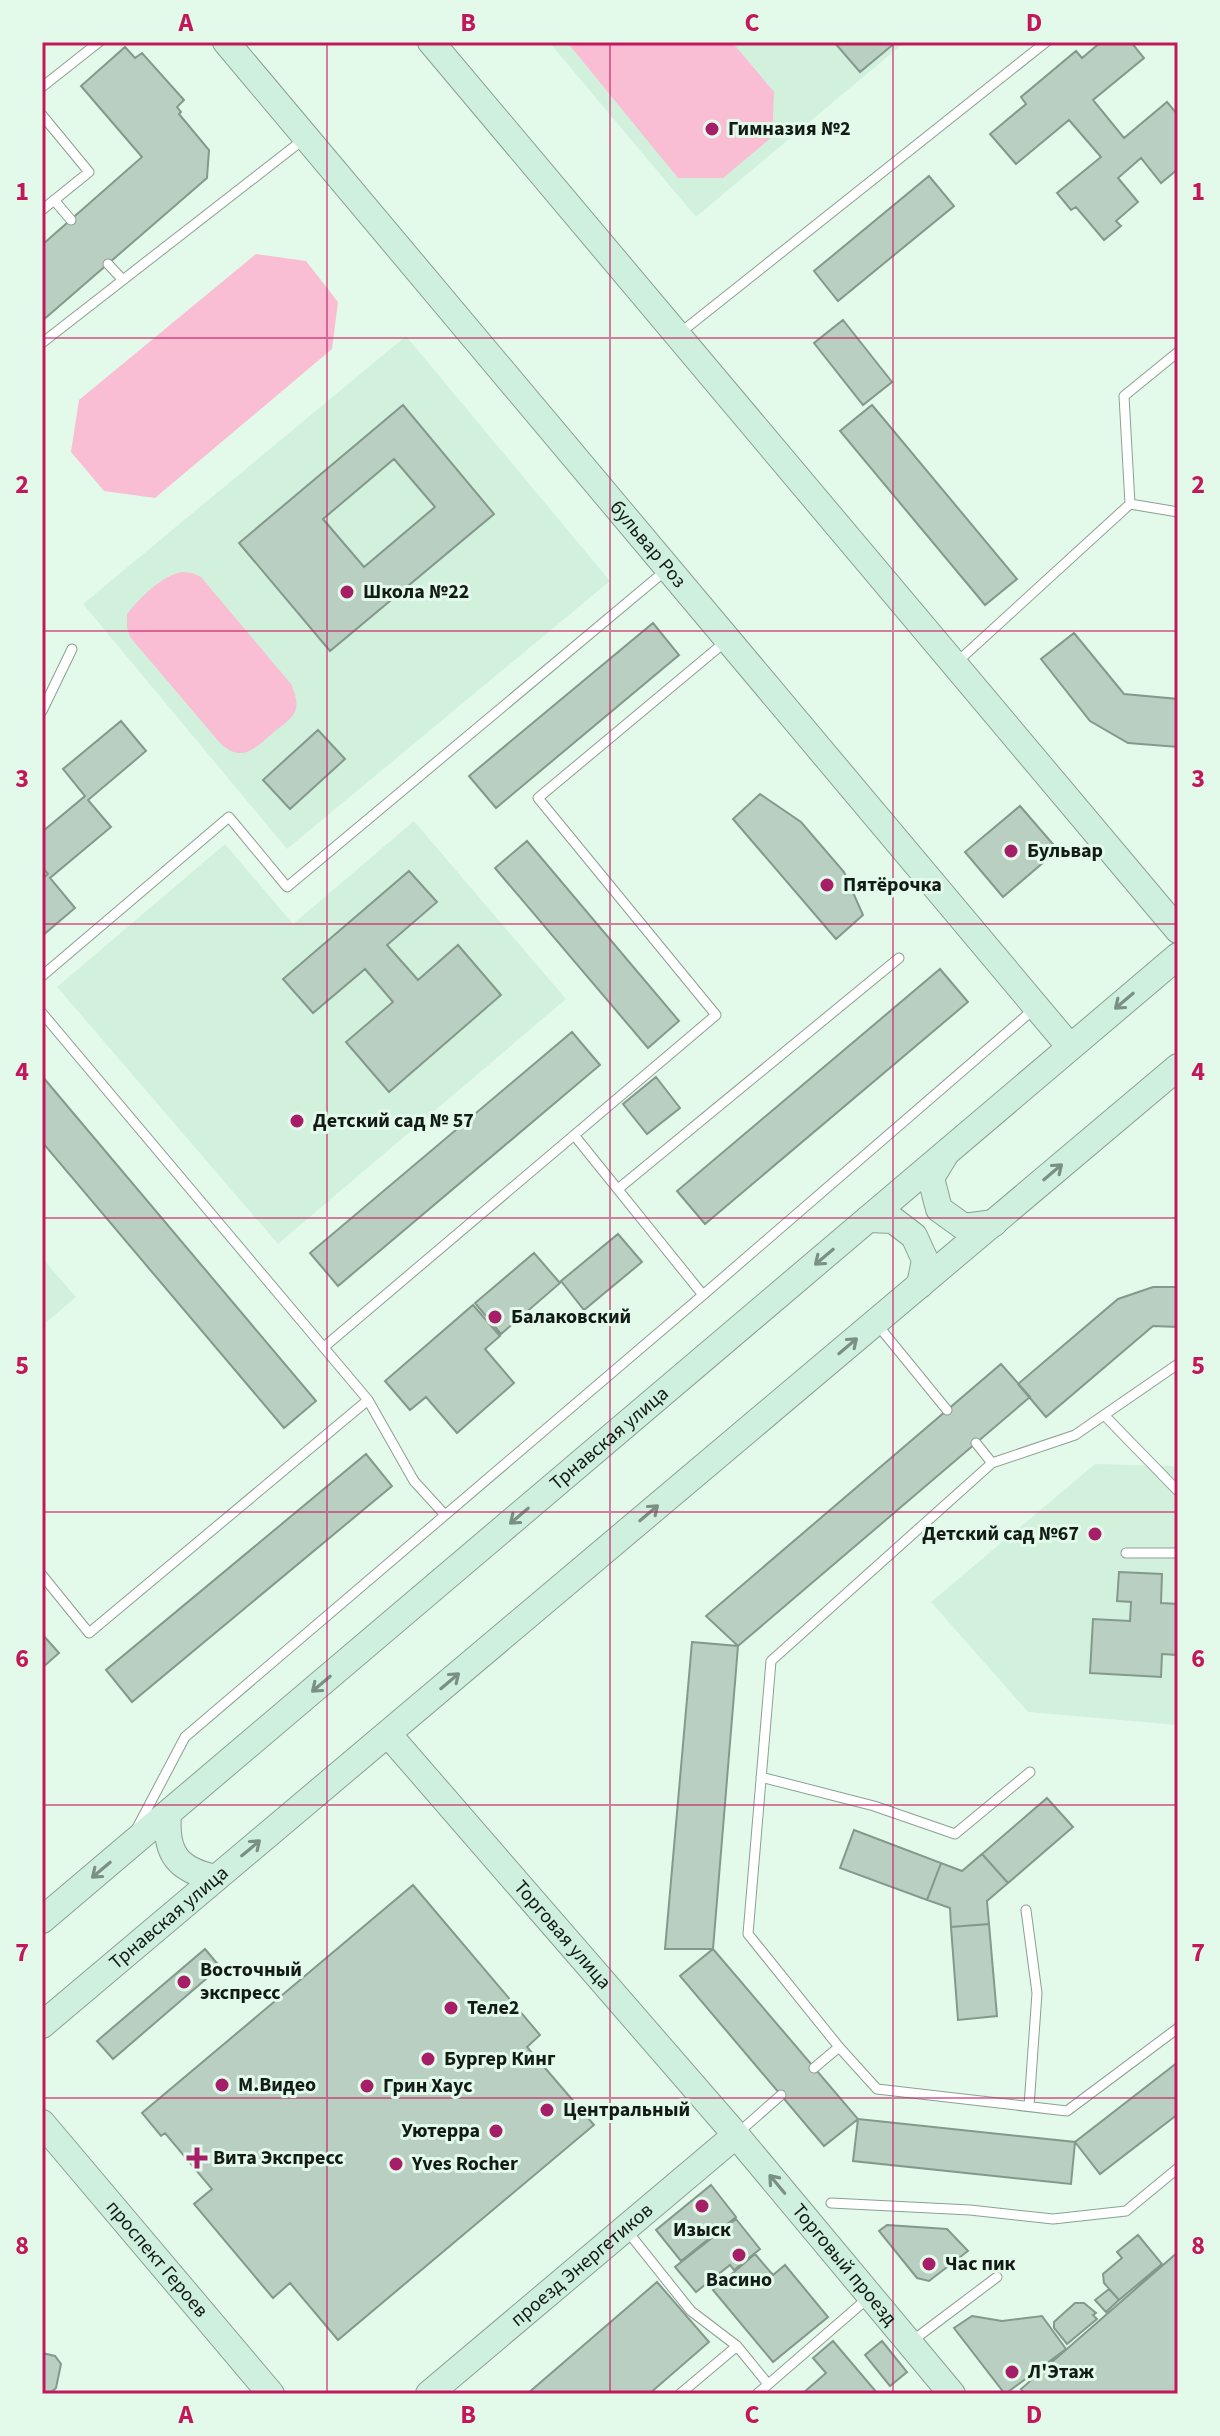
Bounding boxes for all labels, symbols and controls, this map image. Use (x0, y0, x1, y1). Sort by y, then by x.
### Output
text: A (178, 4, 195, 41)
text: B (460, 4, 476, 41)
text: C (744, 4, 760, 41)
text: D (1026, 4, 1042, 41)
place label: Гимназия №2 (728, 115, 851, 143)
marker: Гимназия №2 (703, 120, 721, 138)
text: 1 (15, 173, 29, 210)
text: 1 (1191, 173, 1205, 210)
text: 2 (15, 466, 29, 503)
text: 2 (1191, 466, 1205, 503)
street label: бульвар Роз (603, 495, 693, 594)
place label: Школа №22 (363, 578, 469, 606)
marker: Школа №22 (338, 583, 356, 601)
text: 3 (15, 760, 29, 797)
text: 3 (1191, 760, 1205, 797)
place label: Бульвар (1027, 837, 1103, 865)
marker: Бульвар (1002, 842, 1020, 860)
place label: Пятёрочка (843, 871, 942, 899)
marker: Пятёрочка (818, 876, 836, 894)
one-way arrow (1114, 992, 1135, 1010)
text: 4 (15, 1053, 29, 1090)
text: 4 (1191, 1053, 1205, 1090)
place label: Детский сад № 57 (313, 1107, 474, 1135)
marker: Детский сад № 57 (288, 1112, 306, 1130)
one-way arrow (1043, 1163, 1063, 1181)
one-way arrow (814, 1248, 834, 1266)
place label: Балаковский (511, 1303, 631, 1331)
marker: Балаковский (486, 1308, 504, 1326)
one-way arrow (837, 1337, 857, 1355)
text: 5 (15, 1347, 29, 1384)
text: 5 (1191, 1347, 1205, 1384)
street label: Трнавская улица (544, 1380, 675, 1497)
one-way arrow (638, 1504, 659, 1522)
one-way arrow (509, 1506, 529, 1524)
place label: Детский сад №67 (922, 1520, 1079, 1548)
marker: Детский сад №67 (1086, 1525, 1104, 1543)
text: 6 (15, 1640, 29, 1677)
text: 6 (1191, 1640, 1205, 1677)
one-way arrow (439, 1672, 460, 1690)
one-way arrow (311, 1675, 331, 1693)
one-way arrow (240, 1839, 261, 1857)
street label: Трнавская улица (103, 1860, 235, 1976)
one-way arrow (91, 1861, 112, 1879)
street label: Торговая улица (507, 1874, 618, 1996)
text: 7 (15, 1934, 29, 1971)
text: 7 (1191, 1934, 1205, 1971)
place label: Восточный экспресс (200, 1956, 302, 2007)
marker: Восточный экспресс (175, 1973, 193, 1991)
place label: Теле2 (467, 1994, 519, 2022)
marker: Теле2 (442, 1999, 460, 2017)
place label: Бургер Кинг (444, 2045, 556, 2073)
marker: Бургер Кинг (419, 2050, 437, 2068)
place label: М.Видео (238, 2071, 316, 2099)
place label: Грин Хаус (383, 2072, 473, 2100)
marker: М.Видео (213, 2076, 231, 2094)
marker: Грин Хаус (358, 2077, 376, 2095)
place label: Центральный (563, 2096, 690, 2124)
marker: Центральный (538, 2101, 556, 2119)
place label: Уютерра (401, 2117, 480, 2145)
marker: Уютерра (487, 2122, 505, 2140)
place label: Вита Экспресс (213, 2144, 344, 2172)
marker: Вита Экспресс (188, 2149, 206, 2167)
place label: Yves Rocher (411, 2150, 518, 2178)
marker: Yves Rocher (387, 2155, 405, 2173)
one-way arrow (768, 2174, 786, 2194)
street label: проспект Героев (99, 2194, 215, 2324)
street label: проезд Энергетиков (505, 2197, 659, 2333)
marker: Изыск (693, 2197, 711, 2215)
street label: Торговый проезд (785, 2198, 904, 2332)
place label: Изыск (673, 2216, 731, 2244)
text: 8 (15, 2227, 29, 2264)
text: 8 (1191, 2227, 1205, 2264)
marker: Васино (730, 2246, 748, 2264)
place label: Час пик (945, 2250, 1016, 2278)
marker: Час пик (920, 2255, 938, 2273)
place label: Васино (706, 2266, 772, 2294)
place label: Л'Этаж (1027, 2358, 1095, 2386)
marker: Л'Этаж (1003, 2363, 1021, 2381)
text: A (178, 2396, 195, 2433)
text: B (460, 2396, 476, 2433)
text: C (744, 2396, 760, 2433)
text: D (1026, 2396, 1042, 2433)

